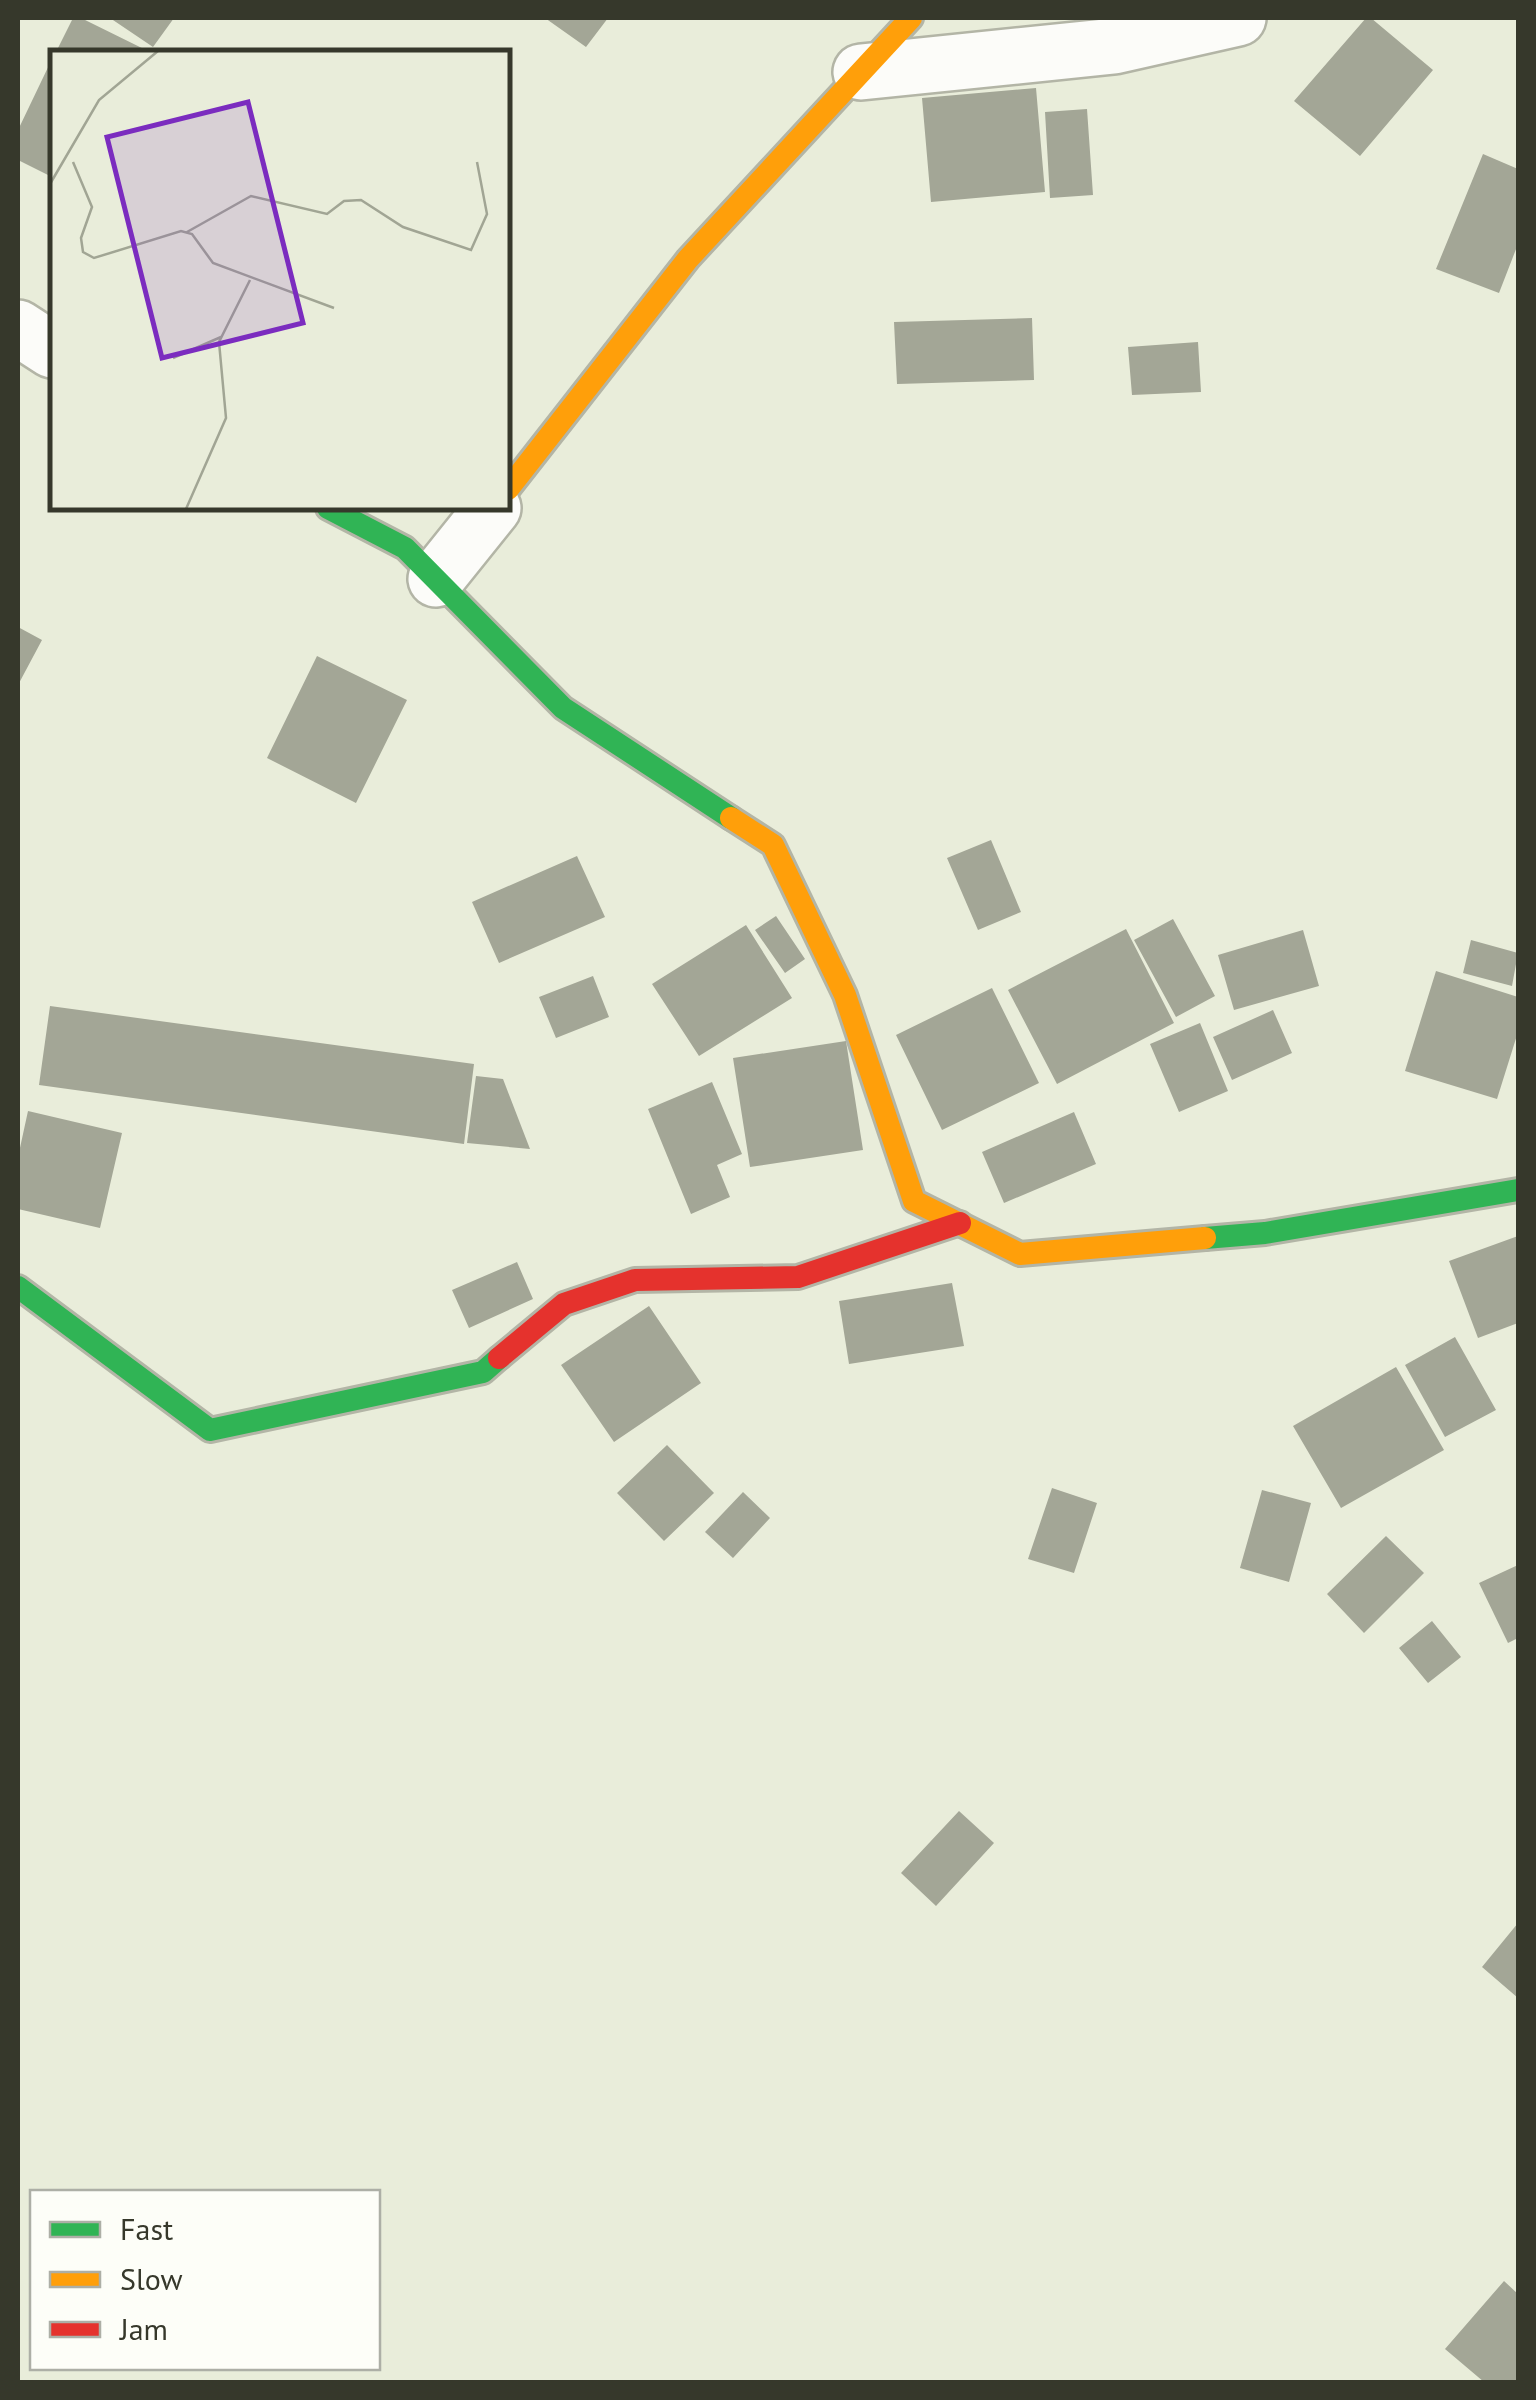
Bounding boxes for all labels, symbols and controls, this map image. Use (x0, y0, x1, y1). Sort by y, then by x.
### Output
inset map (50, 50, 510, 510)
legend (30, 2190, 380, 2370)
text: Fast (120, 2209, 173, 2248)
text: Slow (120, 2259, 183, 2298)
text: Jam (118, 2309, 168, 2348)

